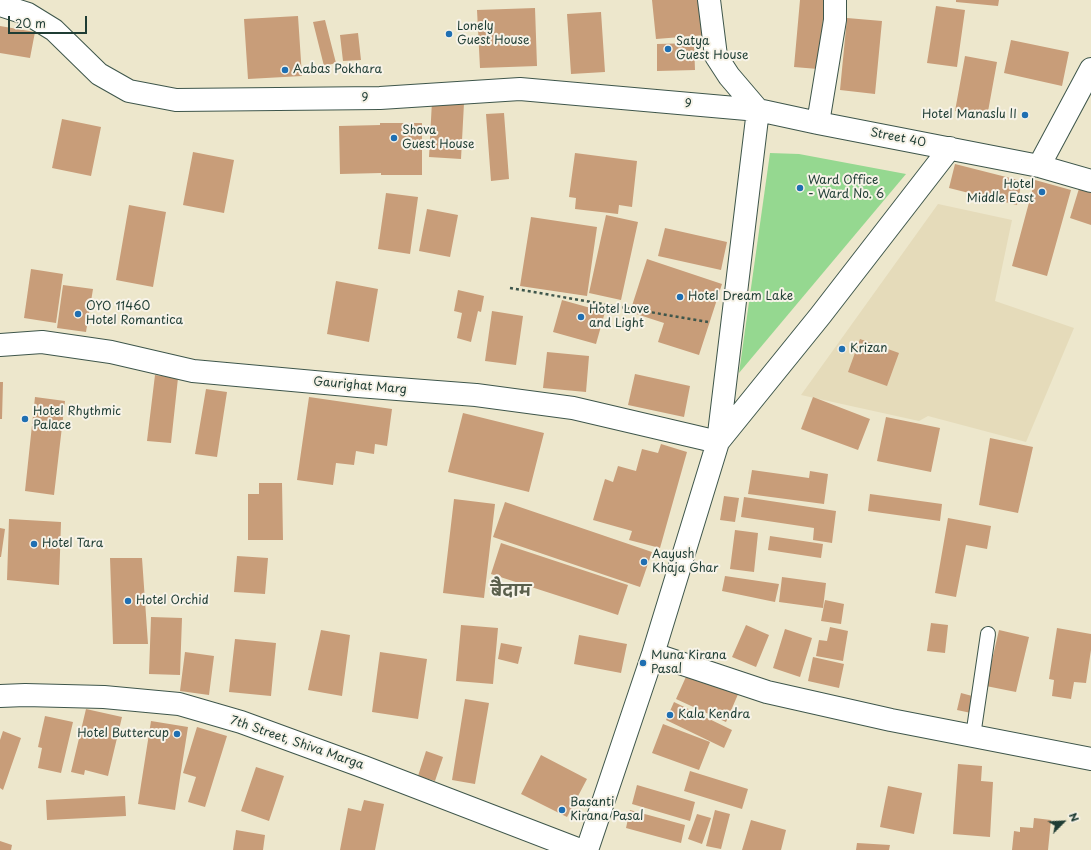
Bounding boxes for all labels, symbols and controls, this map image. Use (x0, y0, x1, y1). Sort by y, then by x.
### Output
scale bar (10, 8, 89, 34)
text: 20 m (15, 14, 46, 32)
place label: Lonely Guest House (457, 20, 530, 48)
marker: Lonely Guest House (444, 29, 454, 39)
place label: Satya Guest House (676, 35, 749, 63)
marker: Satya Guest House (663, 44, 673, 54)
place label: Aabas Pokhara (293, 63, 382, 77)
marker: Aabas Pokhara (280, 65, 290, 75)
street label: 9 (361, 91, 369, 105)
street label: 9 (684, 97, 692, 111)
place label: Hotel Manaslu II (922, 108, 1017, 122)
marker: Hotel Manaslu II (1020, 110, 1030, 120)
place label: Shova Guest House (402, 124, 475, 152)
street label: Street 40 (869, 126, 927, 150)
marker: Shova Guest House (389, 133, 399, 143)
place label: Ward Office - Ward No. 6 (808, 174, 884, 202)
place label: Hotel Middle East (967, 178, 1034, 206)
marker: Ward Office - Ward No. 6 (795, 183, 805, 193)
marker: Hotel Middle East (1037, 187, 1047, 197)
place label: Hotel Dream Lake (688, 290, 793, 304)
marker: Hotel Dream Lake (675, 292, 685, 302)
place label: OYO 11460 Hotel Romantica (86, 300, 183, 328)
place label: Hotel Love and Light (589, 303, 649, 331)
marker: OYO 11460 Hotel Romantica (73, 309, 83, 319)
marker: Hotel Love and Light (576, 312, 586, 322)
place label: Krizan (850, 342, 888, 356)
marker: Krizan (837, 344, 847, 354)
street label: Gaurighat Marg (313, 375, 407, 397)
place label: Hotel Rhythmic Palace (33, 405, 121, 433)
marker: Hotel Rhythmic Palace (20, 414, 30, 424)
place label: Hotel Tara (42, 537, 103, 551)
marker: Hotel Tara (29, 539, 39, 549)
place label: Aayush Khaja Ghar (652, 548, 718, 576)
marker: Aayush Khaja Ghar (639, 557, 649, 567)
district label: बैदाम (491, 582, 531, 602)
place label: Hotel Orchid (136, 594, 209, 608)
marker: Hotel Orchid (123, 596, 133, 606)
place label: Muna Kirana Pasal (651, 649, 727, 677)
marker: Muna Kirana Pasal (638, 658, 648, 668)
place label: Kala Kendra (678, 708, 750, 722)
marker: Kala Kendra (665, 710, 675, 720)
street label: 7th Street, Shiva Marga (228, 713, 366, 773)
place label: Hotel Buttercup (77, 727, 169, 741)
marker: Hotel Buttercup (172, 729, 182, 739)
place label: Basanti Kirana Pasal (570, 796, 643, 824)
north arrow (1043, 802, 1083, 842)
marker: Basanti Kirana Pasal (557, 805, 567, 815)
text: N (1065, 809, 1084, 824)

